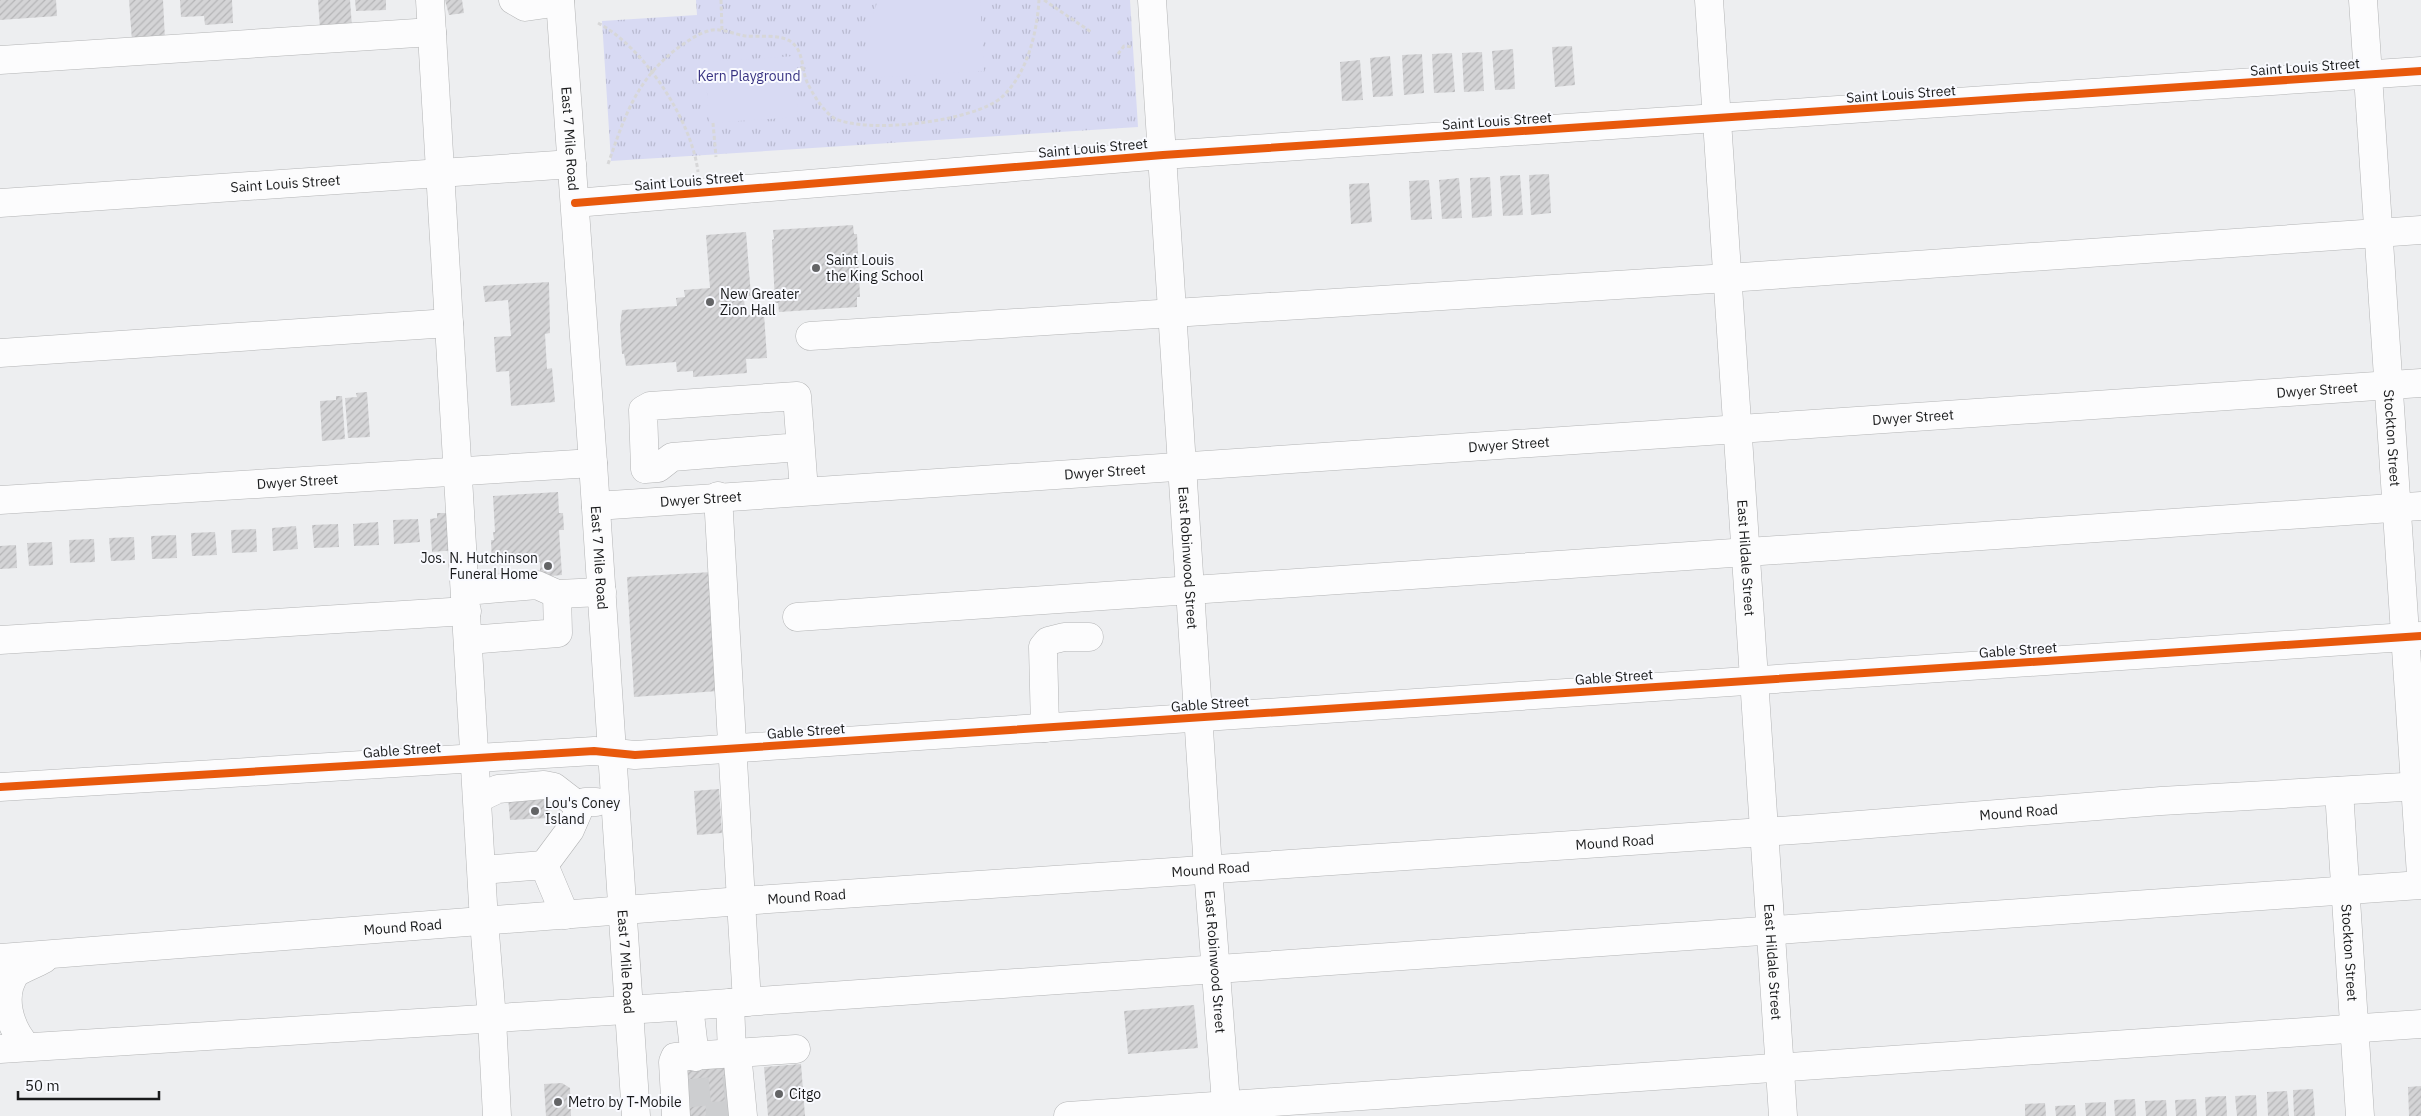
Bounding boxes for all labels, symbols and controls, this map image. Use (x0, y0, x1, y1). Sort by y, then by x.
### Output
street label: Saint Louis Street (2250, 54, 2361, 80)
park label: Kern Playground (697, 67, 801, 85)
street label: Saint Louis Street (1846, 81, 1957, 107)
street label: East 7 Mile Road (557, 86, 583, 191)
street label: Saint Louis Street (1442, 108, 1553, 134)
street label: Saint Louis Street (1037, 134, 1149, 162)
street label: Saint Louis Street (633, 167, 745, 195)
street label: Saint Louis Street (230, 171, 341, 196)
place label: Saint Louis the King School (826, 251, 924, 285)
marker: Saint Louis the King School (810, 262, 822, 274)
place label: New Greater Zion Hall (720, 285, 799, 319)
marker: New Greater Zion Hall (704, 296, 716, 308)
street label: Dwyer Street (2276, 378, 2359, 402)
street label: Stockton Street (2380, 389, 2404, 487)
street label: Dwyer Street (1872, 406, 1954, 429)
street label: Dwyer Street (1468, 433, 1550, 456)
street label: Dwyer Street (1063, 460, 1146, 483)
street label: Dwyer Street (256, 470, 339, 493)
street label: East Robinwood Street (1174, 486, 1202, 630)
street label: Dwyer Street (659, 487, 742, 511)
street label: East Hildale Street (1733, 499, 1759, 617)
street label: East 7 Mile Road (587, 505, 612, 610)
place label: Jos. N. Hutchinson Funeral Home (420, 549, 538, 583)
marker: Jos. N. Hutchinson Funeral Home (542, 560, 554, 572)
street label: Gable Street (1978, 638, 2058, 662)
street label: Gable Street (1574, 665, 1654, 689)
street label: Gable Street (1170, 692, 1250, 716)
street label: Gable Street (766, 719, 846, 743)
street label: Gable Street (362, 738, 442, 762)
place label: Lou's Coney Island (545, 794, 620, 828)
street label: Mound Road (1979, 800, 2059, 824)
marker: Lou's Coney Island (529, 805, 541, 817)
street label: Mound Road (1575, 830, 1655, 854)
street label: Mound Road (1171, 858, 1251, 881)
street label: Mound Road (767, 885, 847, 908)
street label: East Robinwood Street (1201, 890, 1230, 1034)
street label: East Hildale Street (1760, 903, 1786, 1021)
street label: Stockton Street (2337, 903, 2362, 1002)
street label: East 7 Mile Road (613, 909, 638, 1014)
street label: Mound Road (363, 915, 443, 939)
scale bar (18, 1068, 159, 1100)
text: 50 m (25, 1076, 60, 1095)
place label: Citgo (789, 1085, 821, 1103)
marker: Citgo (773, 1088, 785, 1100)
place label: Metro by T-Mobile (568, 1093, 682, 1111)
marker: Metro by T-Mobile (552, 1096, 564, 1108)

